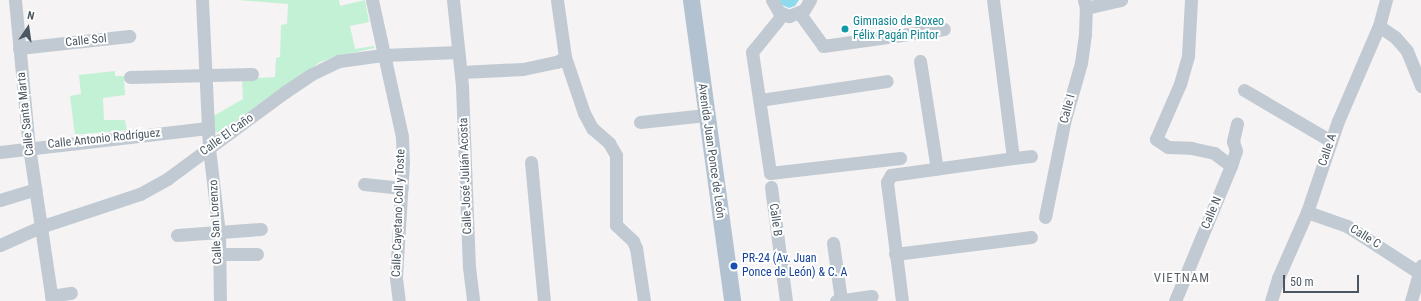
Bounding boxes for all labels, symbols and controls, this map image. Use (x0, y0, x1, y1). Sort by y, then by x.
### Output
north arrow (8, 8, 48, 48)
text: N (26, 9, 36, 23)
place label: Gimnasio de Boxeo Félix Pagán Pintor (853, 15, 944, 43)
marker: Gimnasio de Boxeo Félix Pagán Pintor (840, 24, 850, 34)
street label: Calle Sol (65, 32, 107, 50)
street label: Calle Santa Marta (14, 71, 38, 157)
street label: Avenida Juan Ponce de León (694, 83, 728, 219)
street label: Calle I (1057, 93, 1079, 125)
street label: Calle El Caño (198, 111, 256, 159)
street label: Calle José Julián Acosta (457, 117, 475, 235)
street label: Calle Antonio Rodríguez (47, 126, 161, 152)
street label: Calle A (1316, 132, 1340, 168)
street label: Calle Cayetano Coll y Toste (390, 149, 408, 277)
street label: Calle San Lorenzo (207, 179, 225, 265)
street label: Calle N (1199, 195, 1225, 231)
street label: Calle B (766, 203, 784, 237)
street label: Calle C (1347, 222, 1383, 252)
place label: PR-24 (Av. Juan Ponce de León) & C. A (742, 252, 847, 280)
marker: PR-24 (Av. Juan Ponce de León) & C. A (729, 261, 739, 271)
scale bar (1285, 267, 1361, 293)
district label: VIETNAM (1154, 270, 1210, 286)
text: 50 m (1290, 275, 1314, 289)

